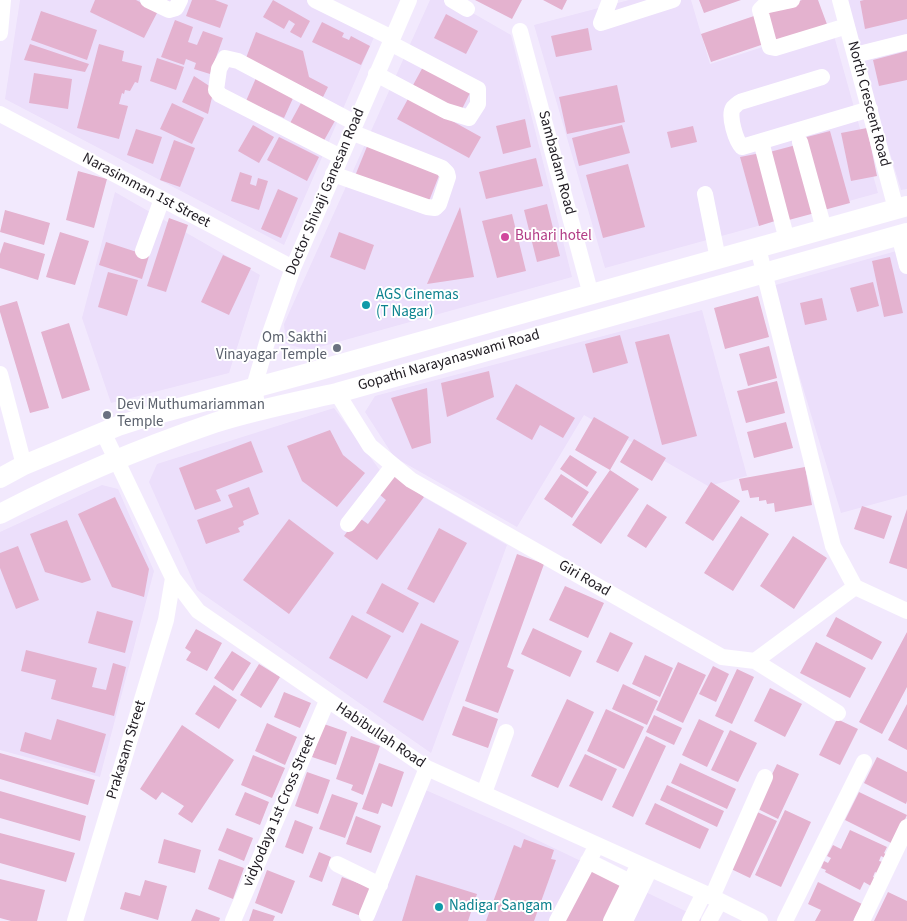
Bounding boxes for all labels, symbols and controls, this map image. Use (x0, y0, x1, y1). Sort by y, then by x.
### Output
street label: North Crescent Road (843, 39, 893, 169)
street label: Doctor Shivaji Ganesan Road (283, 106, 369, 278)
street label: Sambadam Road (533, 109, 579, 217)
street label: Narasimman 1st Street (79, 150, 213, 232)
place label: Buhari hotel (515, 228, 592, 246)
marker: Buhari hotel (499, 231, 511, 243)
place label: AGS Cinemas (T Nagar) (376, 287, 458, 322)
marker: AGS Cinemas (T Nagar) (360, 299, 372, 311)
street label: Gopathi Narayanaswami Road (356, 326, 542, 396)
place label: Om Sakthi Vinayagar Temple (216, 330, 327, 365)
marker: Om Sakthi Vinayagar Temple (331, 342, 343, 354)
place label: Devi Muthumariamman Temple (117, 397, 265, 432)
marker: Devi Muthumariamman Temple (101, 409, 113, 421)
street label: Giri Road (555, 557, 613, 601)
street label: Prakasam Street (103, 698, 151, 802)
street label: Habibullah Road (332, 699, 428, 773)
street label: vidyodaya 1st Cross Street (240, 732, 320, 890)
place label: Nadigar Sangam (449, 898, 552, 916)
marker: Nadigar Sangam (433, 901, 445, 913)

